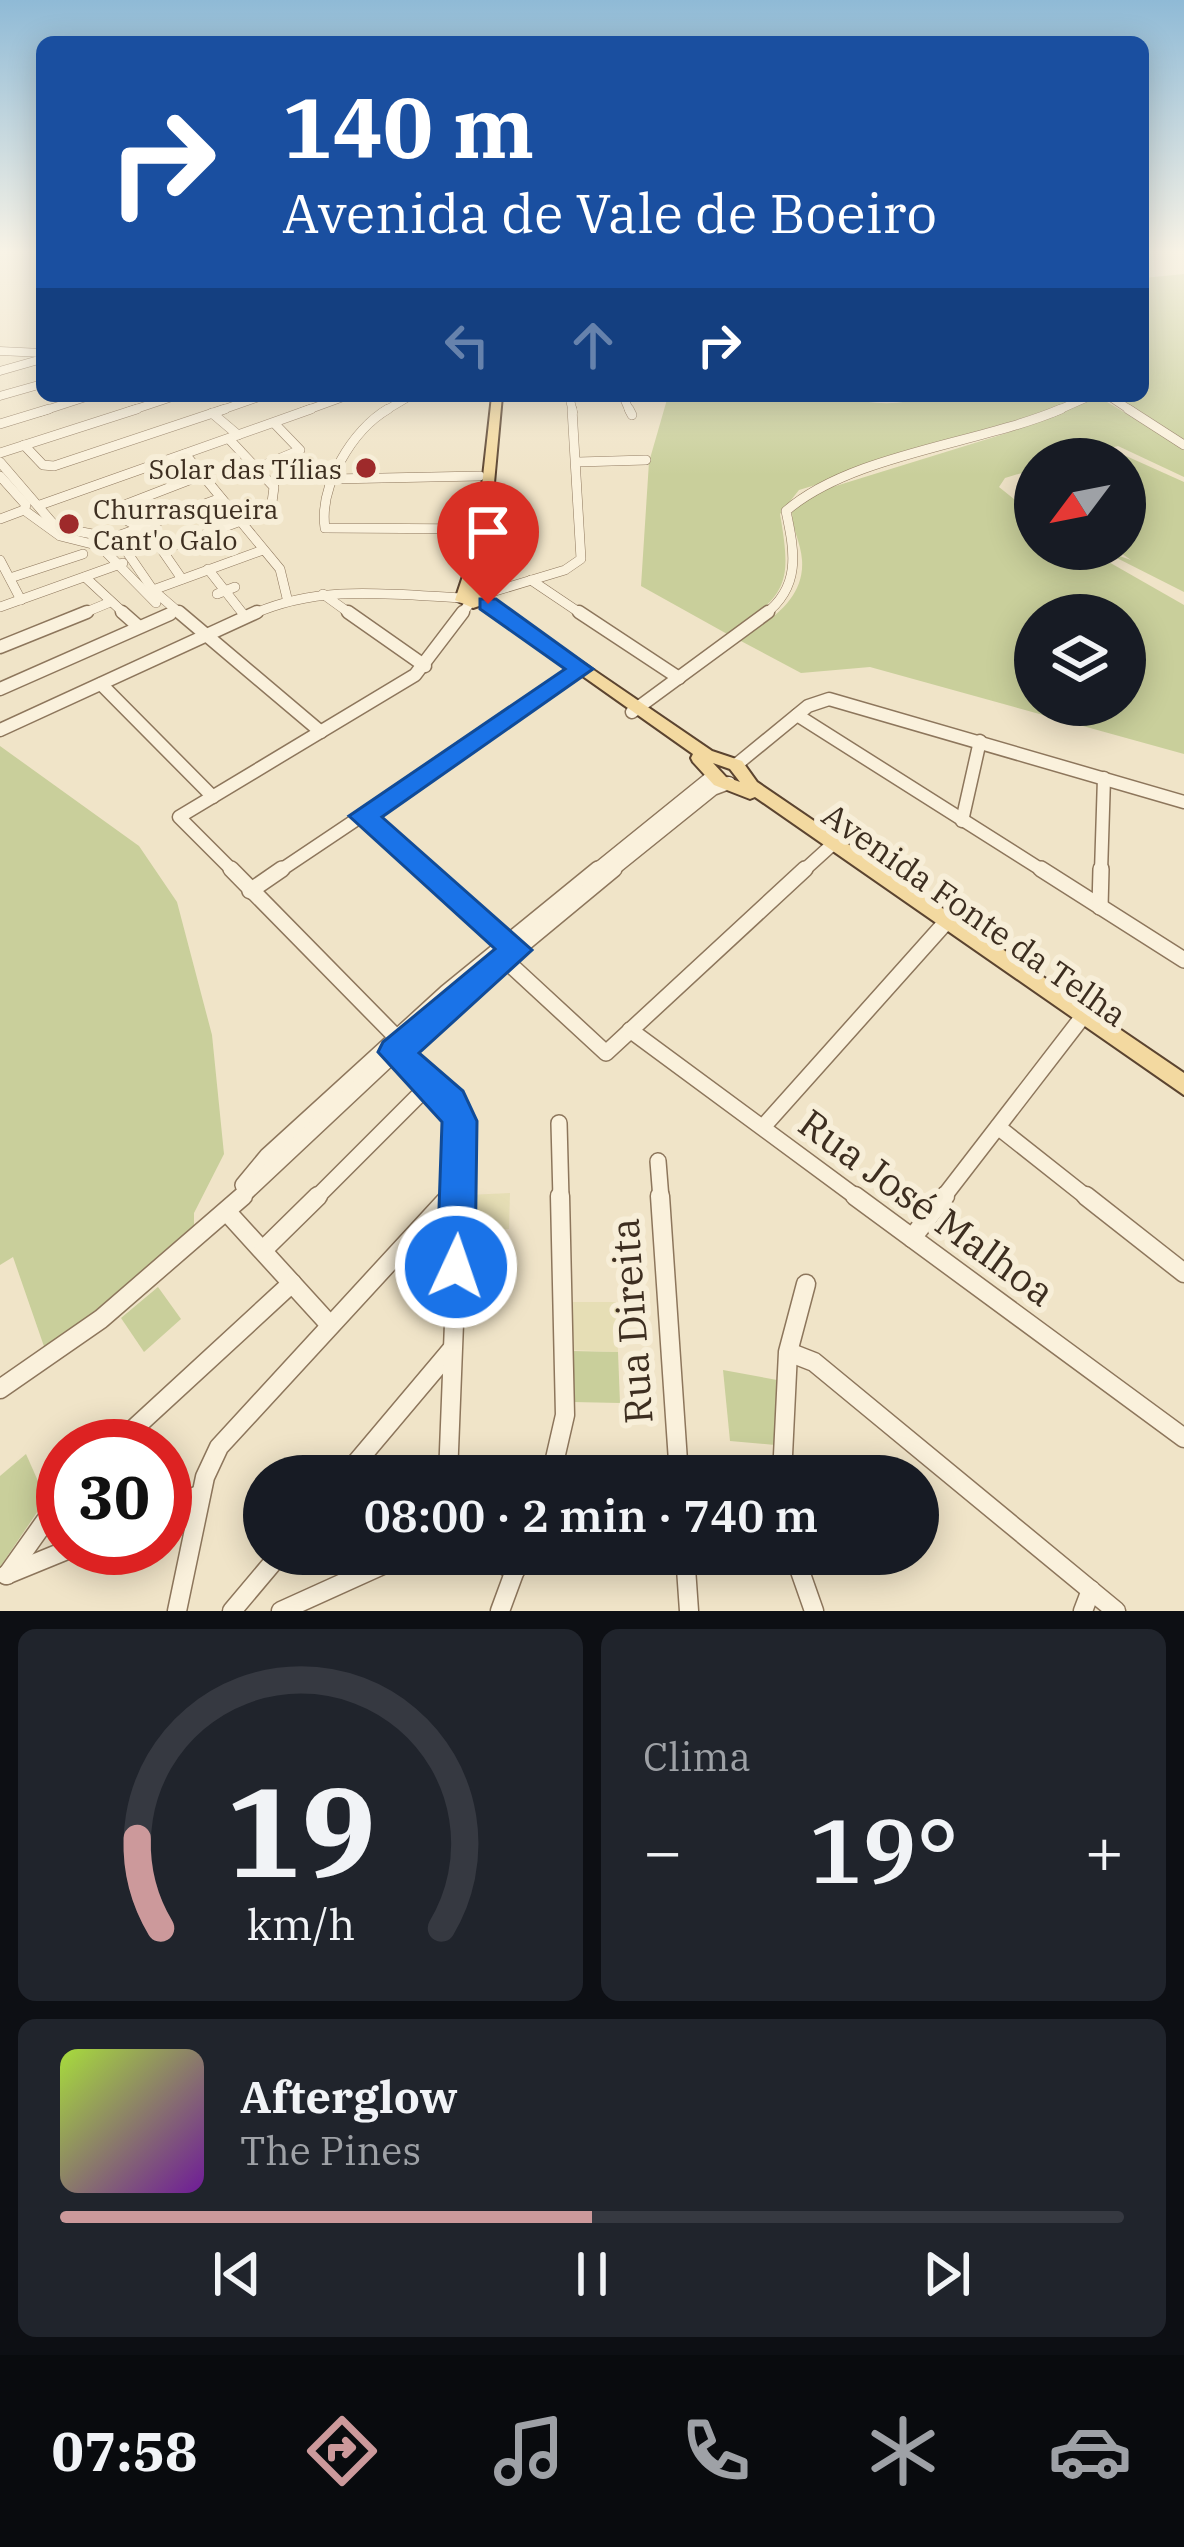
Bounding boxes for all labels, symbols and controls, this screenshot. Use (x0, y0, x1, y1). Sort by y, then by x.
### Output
text: 140 m (282, 72, 534, 181)
icon: right (84, 84, 240, 240)
text: Avenida de Vale de Boeiro (282, 178, 937, 248)
icon: left (434, 312, 500, 378)
icon: ahead (560, 312, 626, 378)
icon: right (686, 312, 752, 378)
north arrow (1014, 438, 1146, 570)
map controls (1014, 438, 1146, 726)
place label: Solar das Tílias (149, 451, 342, 486)
marker: Solar das Tílias (353, 455, 379, 481)
pin (437, 481, 539, 604)
place label: Churrasqueira Cant'o Galo (93, 491, 278, 557)
icon: arrive (455, 499, 521, 565)
marker: Churrasqueira Cant'o Galo (56, 511, 82, 537)
button: layers (1014, 594, 1146, 726)
street label: Avenida Fonte da Telha (814, 793, 1136, 1035)
street label: Rua José Malhoa (789, 1097, 1065, 1317)
position arrow (393, 1204, 519, 1330)
street label: Rua Direita (598, 1217, 664, 1425)
speed limit sign: 30 (36, 1419, 192, 1575)
text: 08:00 · 2 min · 740 m (364, 1486, 818, 1544)
text: Clima (643, 1731, 751, 1782)
text: 19 (226, 1749, 375, 1911)
text: 19° (808, 1791, 959, 1908)
text: − (643, 1807, 683, 1893)
text: + (1084, 1807, 1124, 1893)
text: km/h (246, 1896, 355, 1952)
text: Afterglow (240, 2067, 458, 2125)
text: The Pines (240, 2125, 421, 2176)
icon: previous (204, 2241, 270, 2307)
icon: pause (559, 2241, 625, 2307)
icon: next (914, 2241, 980, 2307)
icon: directions (300, 2409, 384, 2493)
icon: music (487, 2409, 571, 2493)
icon: phone (674, 2409, 758, 2493)
icon: climate (861, 2409, 945, 2493)
icon: car (1048, 2409, 1132, 2493)
text: 07:58 (52, 2416, 197, 2486)

